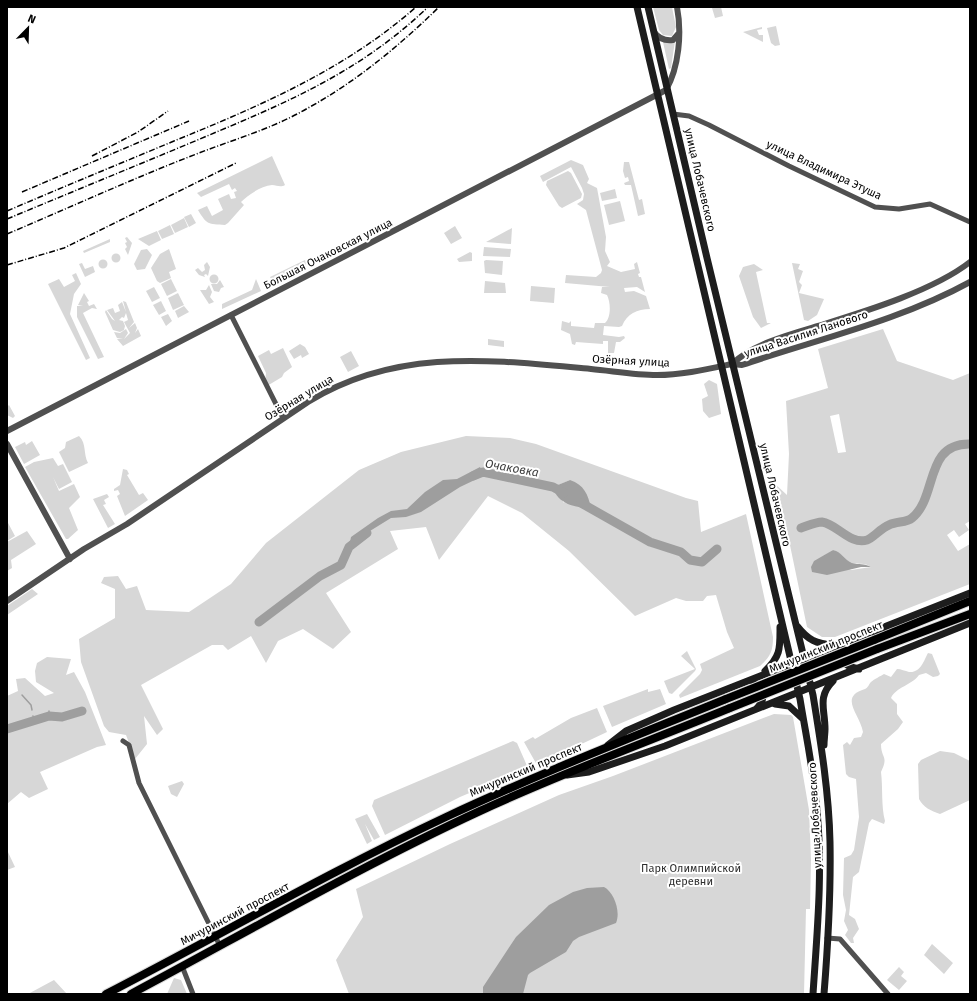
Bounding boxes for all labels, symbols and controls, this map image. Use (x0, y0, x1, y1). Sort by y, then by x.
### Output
north arrow (8, 8, 48, 48)
text: N (26, 12, 38, 27)
street label: улица Лобачевского (682, 127, 718, 233)
street label: улица Владимира Этуша (764, 138, 884, 202)
street label: Большая Очаковская улица (261, 216, 395, 292)
street label: улица Василия Ланового (742, 308, 870, 360)
street label: Озёрная улица (592, 352, 670, 370)
street label: Озёрная улица (262, 372, 336, 424)
street label: улица Лобачевского (757, 442, 793, 548)
water label: Очаковка (484, 456, 540, 480)
street label: Мичуринский проспект (767, 618, 885, 676)
street label: Мичуринский проспект (468, 740, 584, 800)
street label: улица Лобачевского (806, 762, 824, 868)
park label: Парк Олимпийской деревни (641, 862, 741, 888)
street label: Мичуринский проспект (178, 880, 292, 948)

